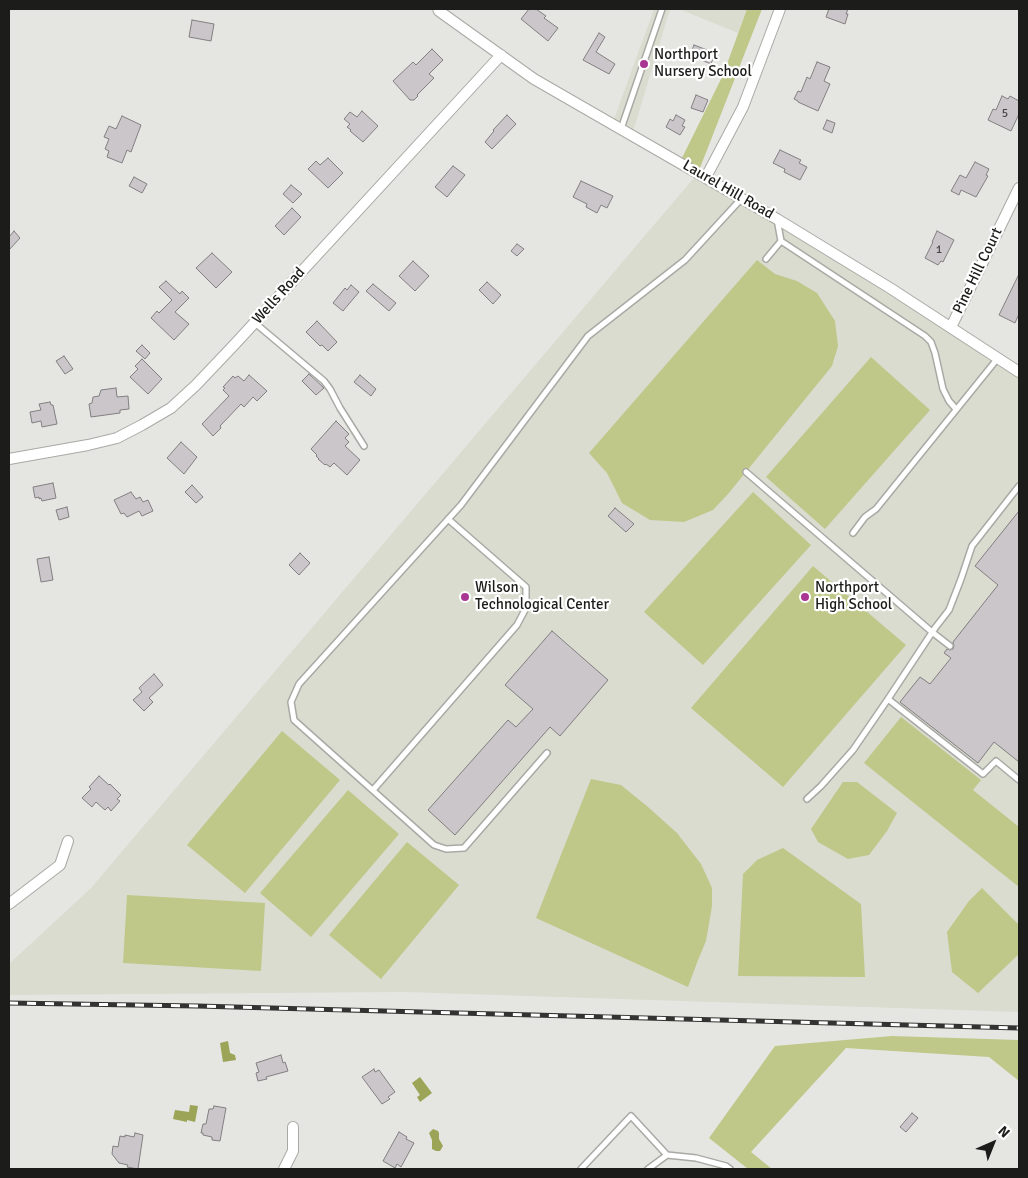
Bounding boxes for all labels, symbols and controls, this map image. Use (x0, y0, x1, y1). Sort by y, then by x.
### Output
place label: Northport Nursery School (654, 46, 752, 81)
marker: Northport Nursery School (638, 58, 650, 70)
house number: 5 (1002, 107, 1008, 121)
street label: Laurel Hill Road (679, 157, 777, 223)
street label: Pine Hill Court (949, 225, 1007, 317)
house number: 1 (936, 243, 942, 257)
street label: Wells Road (249, 264, 309, 328)
place label: Wilson Technological Center (475, 579, 609, 614)
place label: Northport High School (815, 579, 892, 614)
marker: Wilson Technological Center (459, 591, 471, 603)
marker: Northport High School (799, 591, 811, 603)
north arrow (968, 1118, 1018, 1168)
text: N (994, 1122, 1013, 1141)

